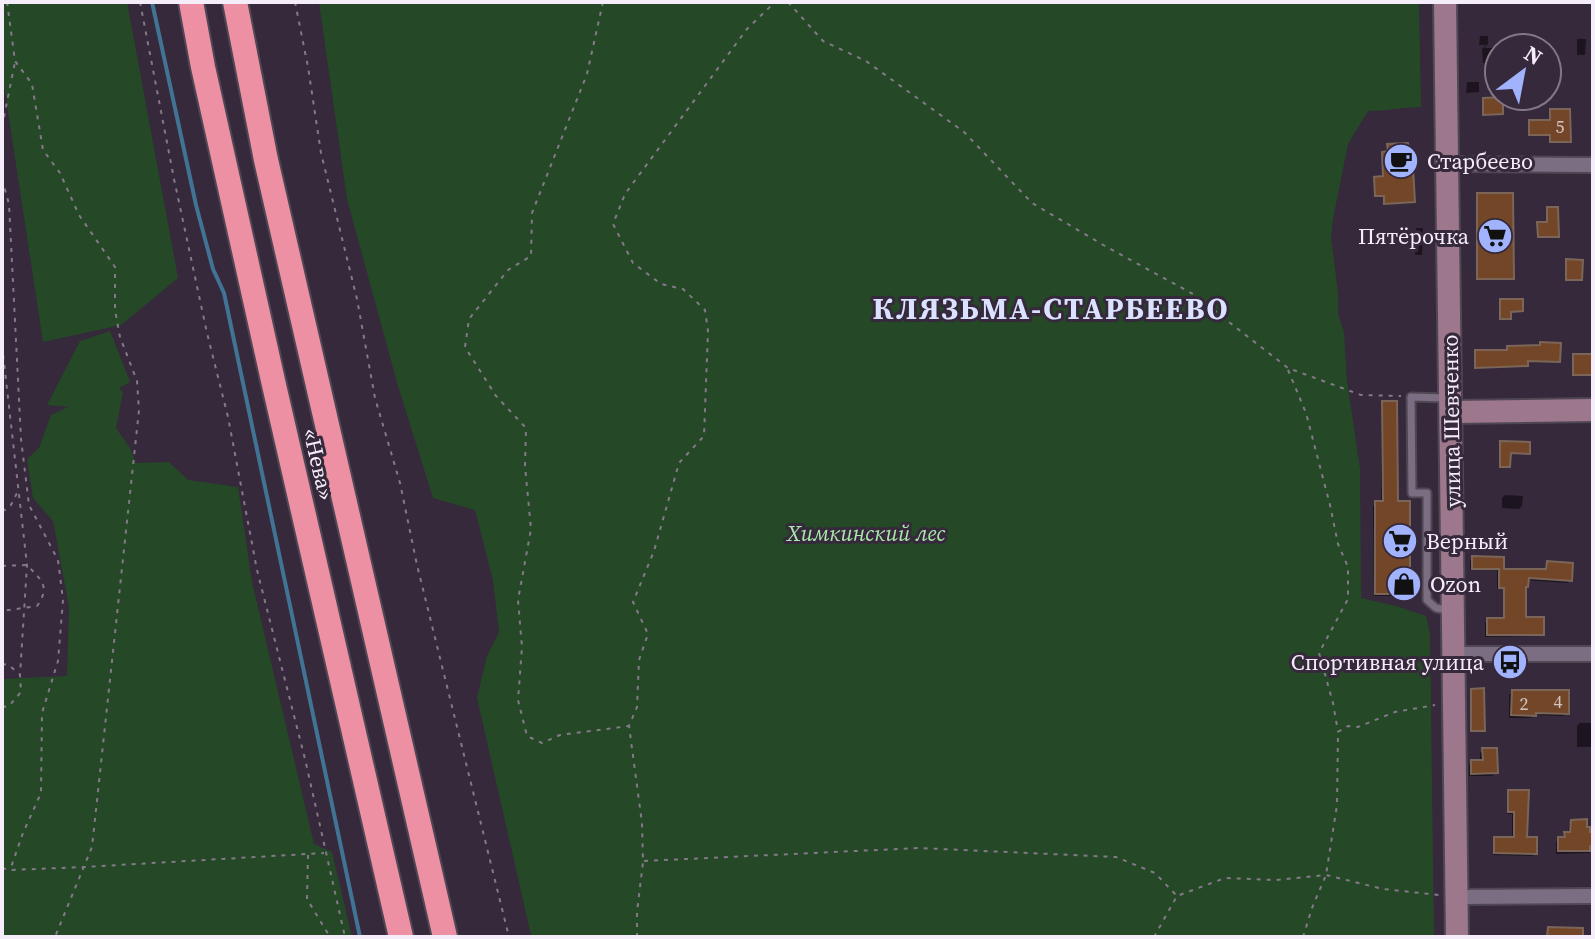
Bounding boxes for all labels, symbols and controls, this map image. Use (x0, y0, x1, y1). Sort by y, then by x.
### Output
north arrow (1483, 32, 1563, 112)
text: N (1519, 38, 1548, 72)
house number: 5 (1556, 114, 1565, 139)
cafe icon: Старбеево (1382, 142, 1420, 180)
place label: Старбеево (1427, 146, 1533, 176)
supermarket icon: Пятёрочка (1476, 217, 1514, 255)
place label: Пятёрочка (1358, 221, 1470, 251)
district label: КЛЯЗЬМА-СТАРБЕЕВО (873, 288, 1229, 329)
street label: улица Шевченко (1434, 334, 1468, 508)
street label: «Нева» (296, 425, 342, 503)
park label: Химкинский лес (786, 518, 945, 548)
supermarket icon: Верный (1381, 522, 1419, 560)
place label: Верный (1426, 526, 1508, 556)
shop icon: Ozon (1385, 565, 1423, 603)
place label: Ozon (1430, 569, 1481, 599)
bus stop icon: Спортивная улица (1491, 643, 1529, 681)
place label: Спортивная улица (1291, 647, 1485, 677)
house number: 4 (1554, 689, 1563, 714)
house number: 2 (1520, 691, 1529, 716)

